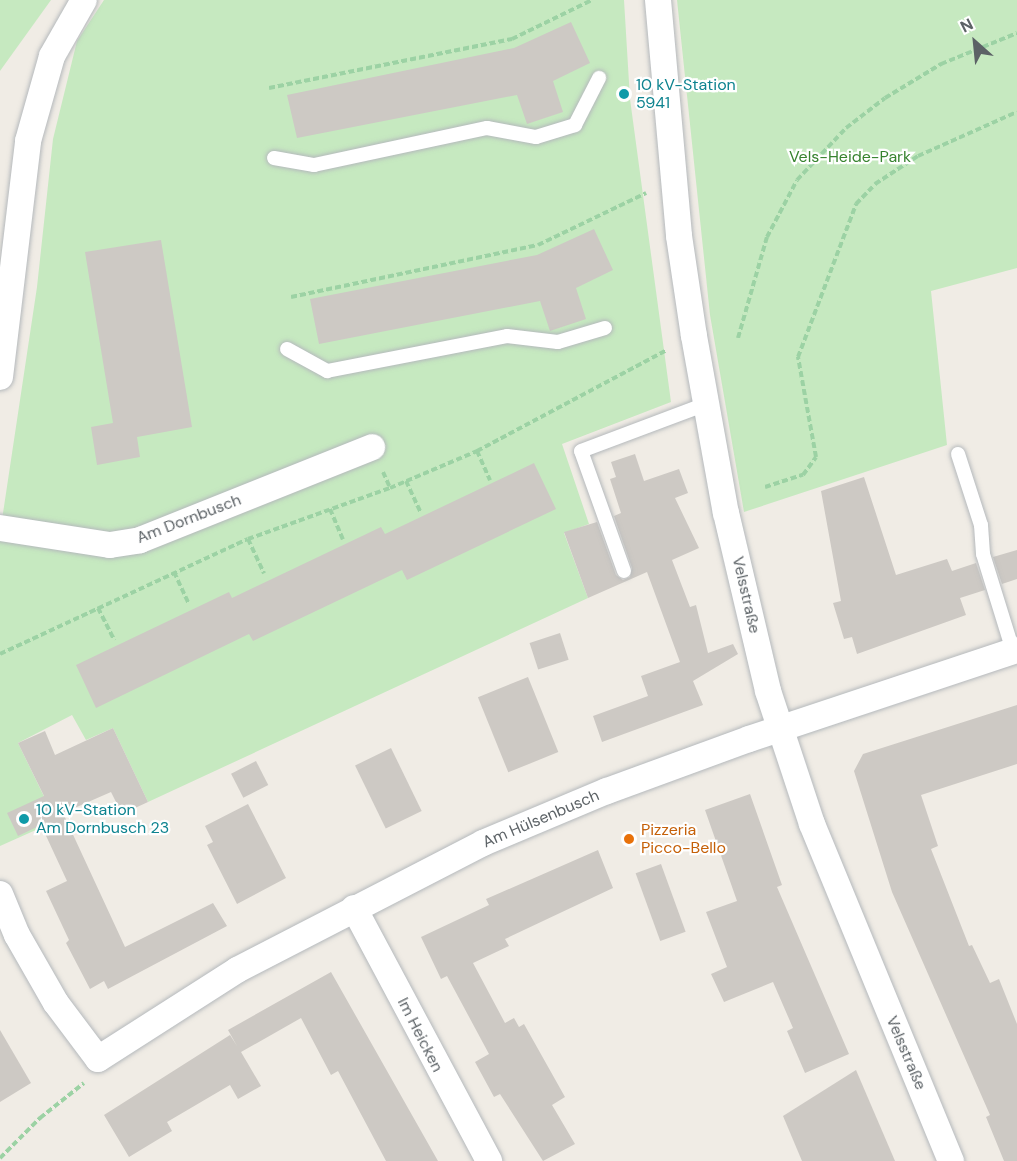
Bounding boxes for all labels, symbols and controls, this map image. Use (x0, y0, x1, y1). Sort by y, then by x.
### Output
north arrow (945, 12, 1005, 72)
text: N (957, 14, 977, 38)
place label: 10 kV-Station 5941 (636, 75, 736, 113)
marker: 10 kV-Station 5941 (617, 87, 631, 101)
park label: Vels-Heide-Park (789, 147, 911, 167)
street label: Am Dornbusch (134, 490, 244, 548)
street label: Velsstraße (728, 555, 764, 635)
street label: Am Hülsenbusch (480, 786, 602, 852)
place label: 10 kV-Station Am Dornbusch 23 (36, 800, 169, 838)
marker: 10 kV-Station Am Dornbusch 23 (17, 812, 31, 826)
place label: Pizzeria Picco-Bello (641, 820, 726, 858)
marker: Pizzeria Picco-Bello (622, 832, 636, 846)
street label: Im Heicken (393, 995, 447, 1075)
street label: Velsstraße (882, 1013, 930, 1093)

